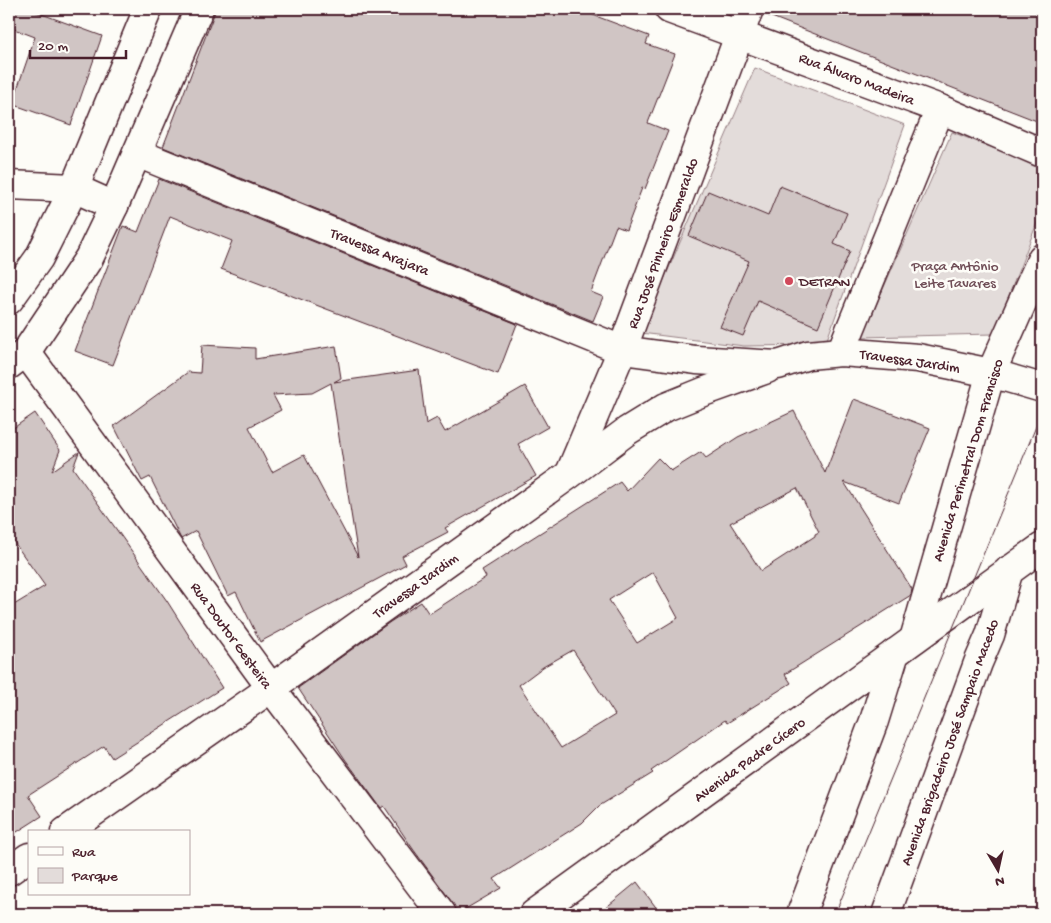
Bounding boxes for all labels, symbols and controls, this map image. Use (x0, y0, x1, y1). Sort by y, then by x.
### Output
scale bar (30, 28, 126, 60)
text: 20 m (38, 38, 68, 56)
street label: Rua Álvaro Madeira (796, 49, 917, 110)
street label: Rua José Pinheiro Esmeraldo (625, 156, 703, 332)
street label: Travessa Arajara (326, 224, 432, 281)
park label: Praça Antônio Leite Tavares (911, 258, 999, 293)
place label: DETRAN (798, 274, 851, 292)
marker: DETRAN (783, 275, 795, 287)
street label: Travessa Jardim (857, 346, 961, 378)
street label: Avenida Perimetral Dom Francisco (929, 357, 1008, 564)
street label: Travessa Jardim (369, 549, 463, 624)
street label: Rua Doutor Gesteira (186, 579, 276, 694)
street label: Avenida Brigadeiro José Sampaio Macedo (898, 617, 1004, 868)
street label: Avenida Padre Cícero (691, 714, 810, 807)
legend (28, 830, 190, 896)
text: Rua (72, 844, 96, 862)
north arrow (974, 846, 1024, 896)
text: Parque (71, 868, 118, 886)
text: N (994, 871, 1005, 889)

